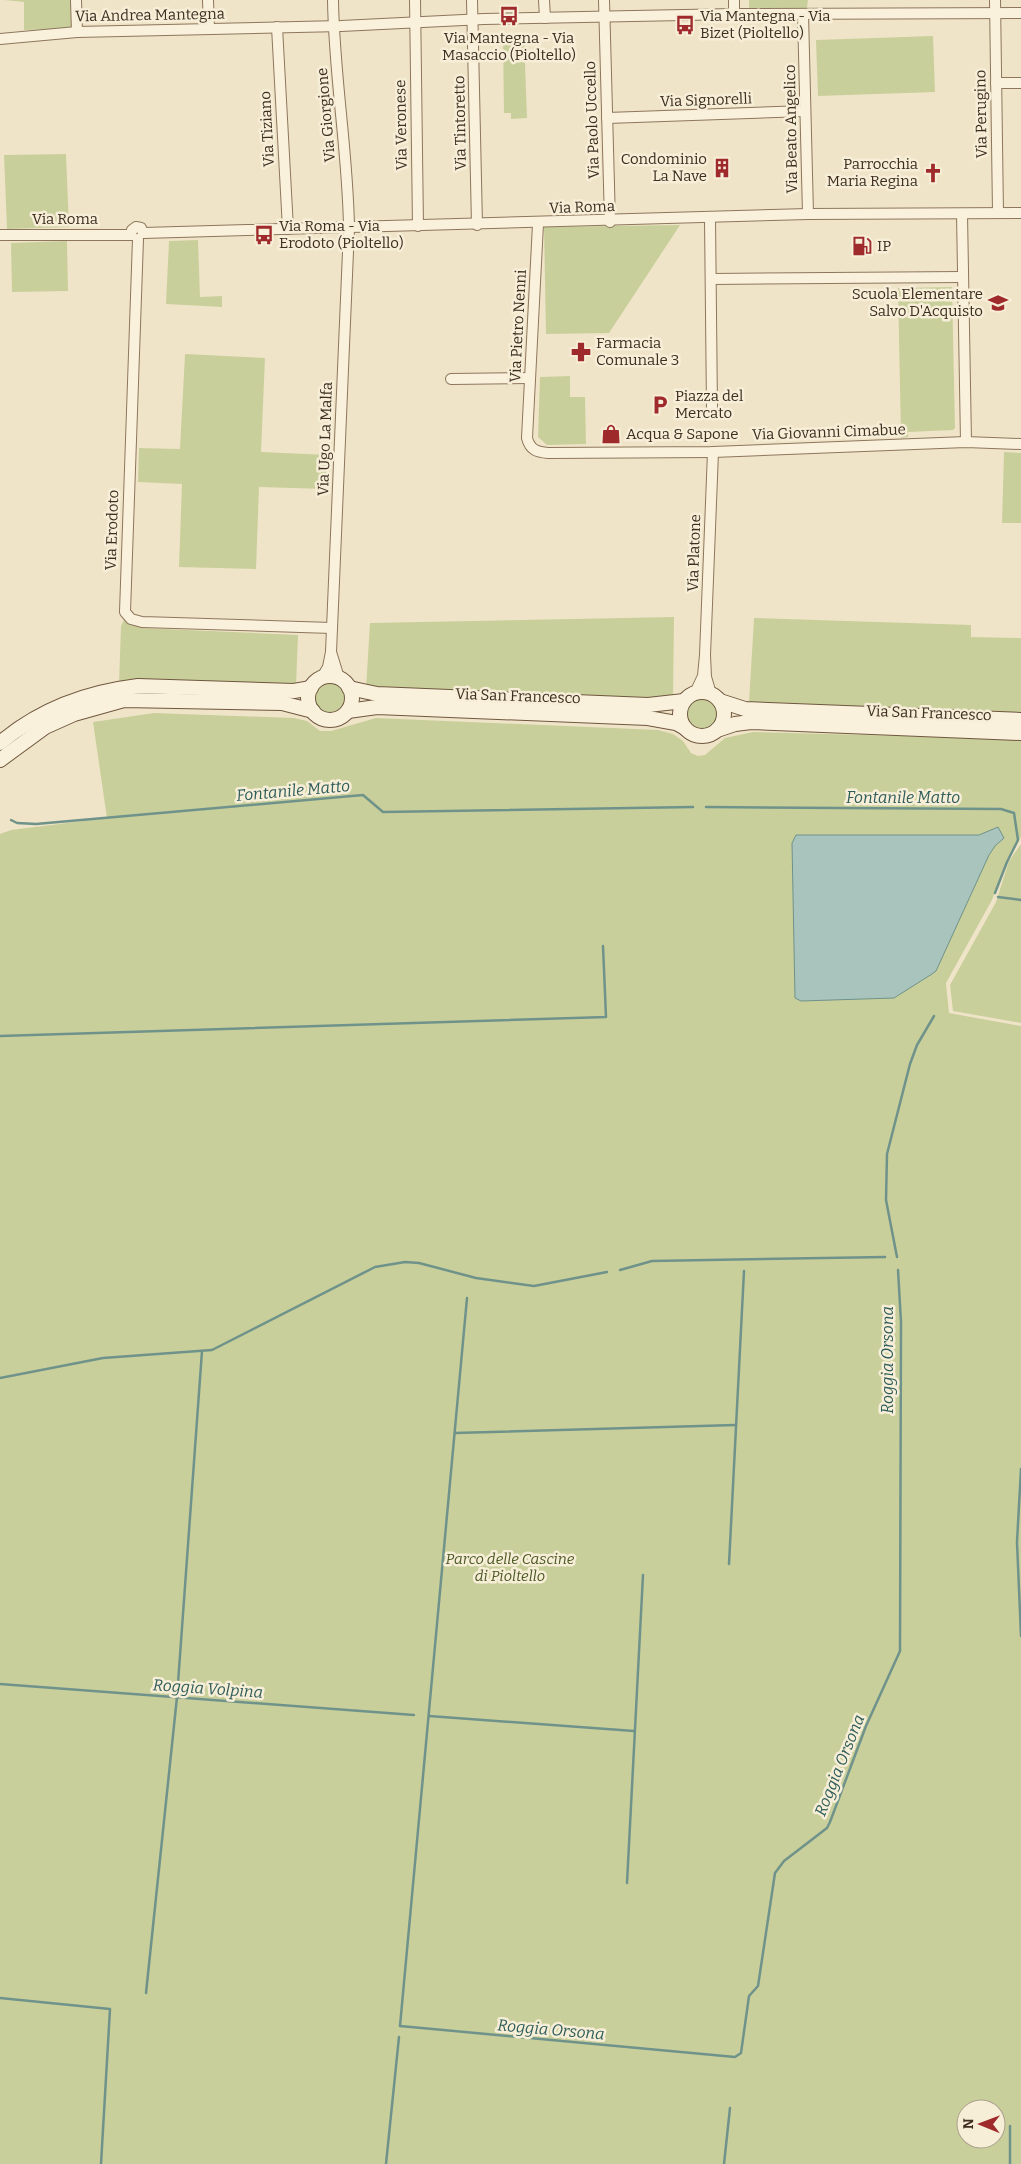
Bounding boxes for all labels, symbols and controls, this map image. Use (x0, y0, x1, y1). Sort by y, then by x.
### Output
street label: Via Andrea Mantegna (75, 5, 225, 25)
bus stop icon: Via Mantegna - Via Masaccio (Pioltello) (498, 5, 520, 27)
place label: Via Mantegna - Via Bizet (Pioltello) (700, 7, 830, 42)
bus stop icon: Via Mantegna - Via Bizet (Pioltello) (674, 14, 696, 36)
place label: Via Mantegna - Via Masaccio (Pioltello) (442, 29, 576, 64)
street label: Via Paolo Uccello (581, 61, 603, 179)
street label: Via Beato Angelico (781, 64, 801, 194)
street label: Via Giorgione (313, 67, 339, 163)
street label: Via Perugino (971, 69, 991, 159)
street label: Via Tintoretto (450, 75, 470, 171)
street label: Via Veronese (391, 80, 411, 170)
street label: Via Signorelli (660, 89, 753, 111)
street label: Via Tiziano (256, 91, 278, 167)
place label: Condominio La Nave (621, 150, 707, 185)
place label: Parrocchia Maria Regina (827, 155, 918, 190)
building icon: Condominio La Nave (711, 157, 733, 179)
church icon: Parrocchia Maria Regina (922, 162, 944, 184)
street label: Via Roma (549, 197, 615, 217)
street label: Via Roma (32, 210, 98, 228)
place label: Via Roma - Via Erodoto (Pioltello) (279, 217, 404, 252)
bus stop icon: Via Roma - Via Erodoto (Pioltello) (253, 224, 275, 246)
fuel station icon: IP (851, 235, 873, 257)
place label: IP (877, 237, 891, 255)
street label: Via Pietro Nenni (506, 268, 530, 383)
place label: Scuola Elementare Salvo D'Acquisto (852, 285, 983, 320)
school or university icon: Scuola Elementare Salvo D'Acquisto (987, 292, 1009, 314)
place label: Farmacia Comunale 3 (596, 334, 679, 369)
pharmacy icon: Farmacia Comunale 3 (570, 341, 592, 363)
street label: Via Ugo La Malfa (314, 382, 336, 496)
place label: Piazza del Mercato (675, 387, 743, 422)
parking icon: Piazza del Mercato (649, 394, 671, 416)
street label: Via Giovanni Cimabue (752, 420, 906, 444)
shop icon: Acqua & Sapone (600, 423, 622, 445)
place label: Acqua & Sapone (626, 425, 738, 443)
street label: Via Erodoto (102, 489, 122, 571)
street label: Via Platone (684, 514, 704, 592)
street label: Via San Francesco (455, 685, 581, 707)
street label: Via San Francesco (866, 702, 992, 724)
water label: Fontanile Matto (235, 776, 351, 805)
water label: Fontanile Matto (846, 788, 960, 807)
water label: Roggia Orsona (878, 1306, 897, 1414)
park label: Parco delle Cascine di Pioltello (446, 1550, 575, 1585)
water label: Roggia Volpina (152, 1675, 264, 1702)
water label: Roggia Orsona (810, 1712, 868, 1819)
water label: Roggia Orsona (497, 2015, 605, 2044)
north arrow (956, 2099, 1006, 2149)
text: N (960, 2118, 977, 2129)

